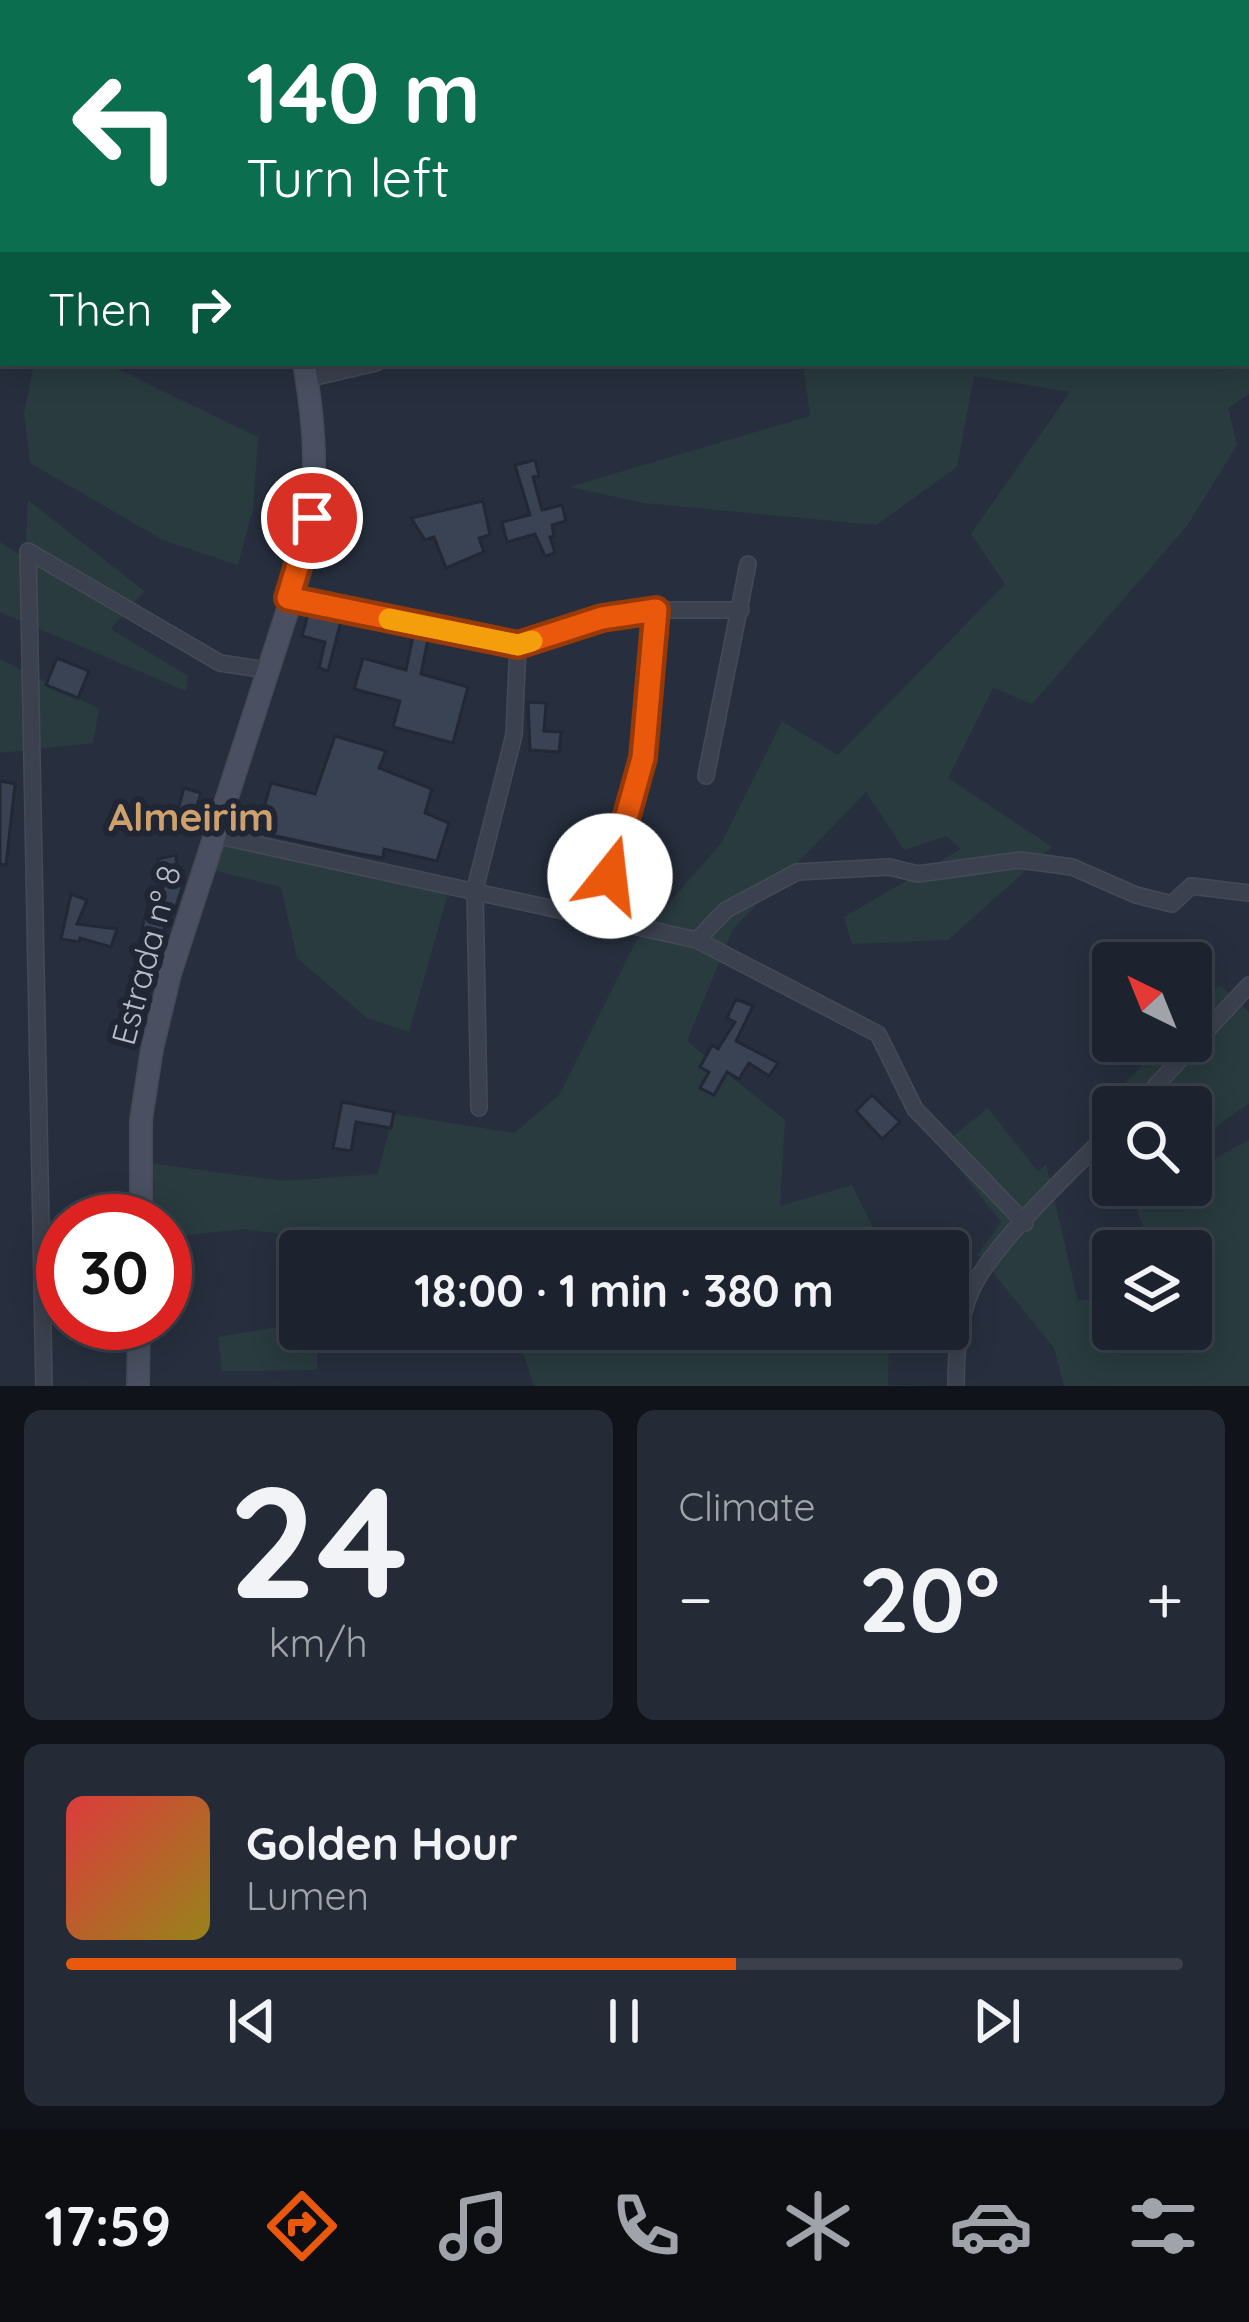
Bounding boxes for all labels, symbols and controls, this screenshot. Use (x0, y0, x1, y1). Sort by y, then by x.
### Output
text: 140 m (246, 39, 481, 144)
icon: left (48, 48, 204, 204)
text: Turn left (246, 143, 450, 211)
icon: right (176, 276, 242, 342)
text: Then (48, 281, 152, 337)
pin (261, 467, 363, 569)
icon: arrive (279, 485, 345, 551)
district label: Almeirim (108, 792, 274, 841)
position arrow (547, 813, 673, 939)
street label: Estrada nº 8 (102, 861, 189, 1049)
north arrow (1092, 942, 1212, 1062)
map controls (1092, 942, 1212, 1350)
button: search (1092, 1086, 1212, 1206)
speed limit sign: 30 (36, 1194, 192, 1350)
button: layers (1092, 1230, 1212, 1350)
text: 18:00 · 1 min · 380 m (414, 1262, 834, 1318)
text: 24 (228, 1442, 409, 1637)
text: Climate (679, 1482, 816, 1531)
text: 20° (858, 1542, 1000, 1655)
text: − (679, 1557, 713, 1640)
text: + (1146, 1557, 1183, 1640)
text: km/h (269, 1618, 368, 1667)
text: Golden Hour (246, 1815, 518, 1871)
text: Lumen (246, 1871, 369, 1920)
icon: previous (219, 1988, 285, 2054)
icon: pause (591, 1988, 657, 2054)
icon: next (964, 1988, 1030, 2054)
icon: directions (260, 2184, 344, 2268)
icon: music (432, 2184, 516, 2268)
icon: phone (604, 2184, 688, 2268)
icon: climate (776, 2184, 860, 2268)
icon: car (949, 2184, 1033, 2268)
icon: filters (1121, 2184, 1205, 2268)
text: 17:59 (44, 2192, 171, 2260)

